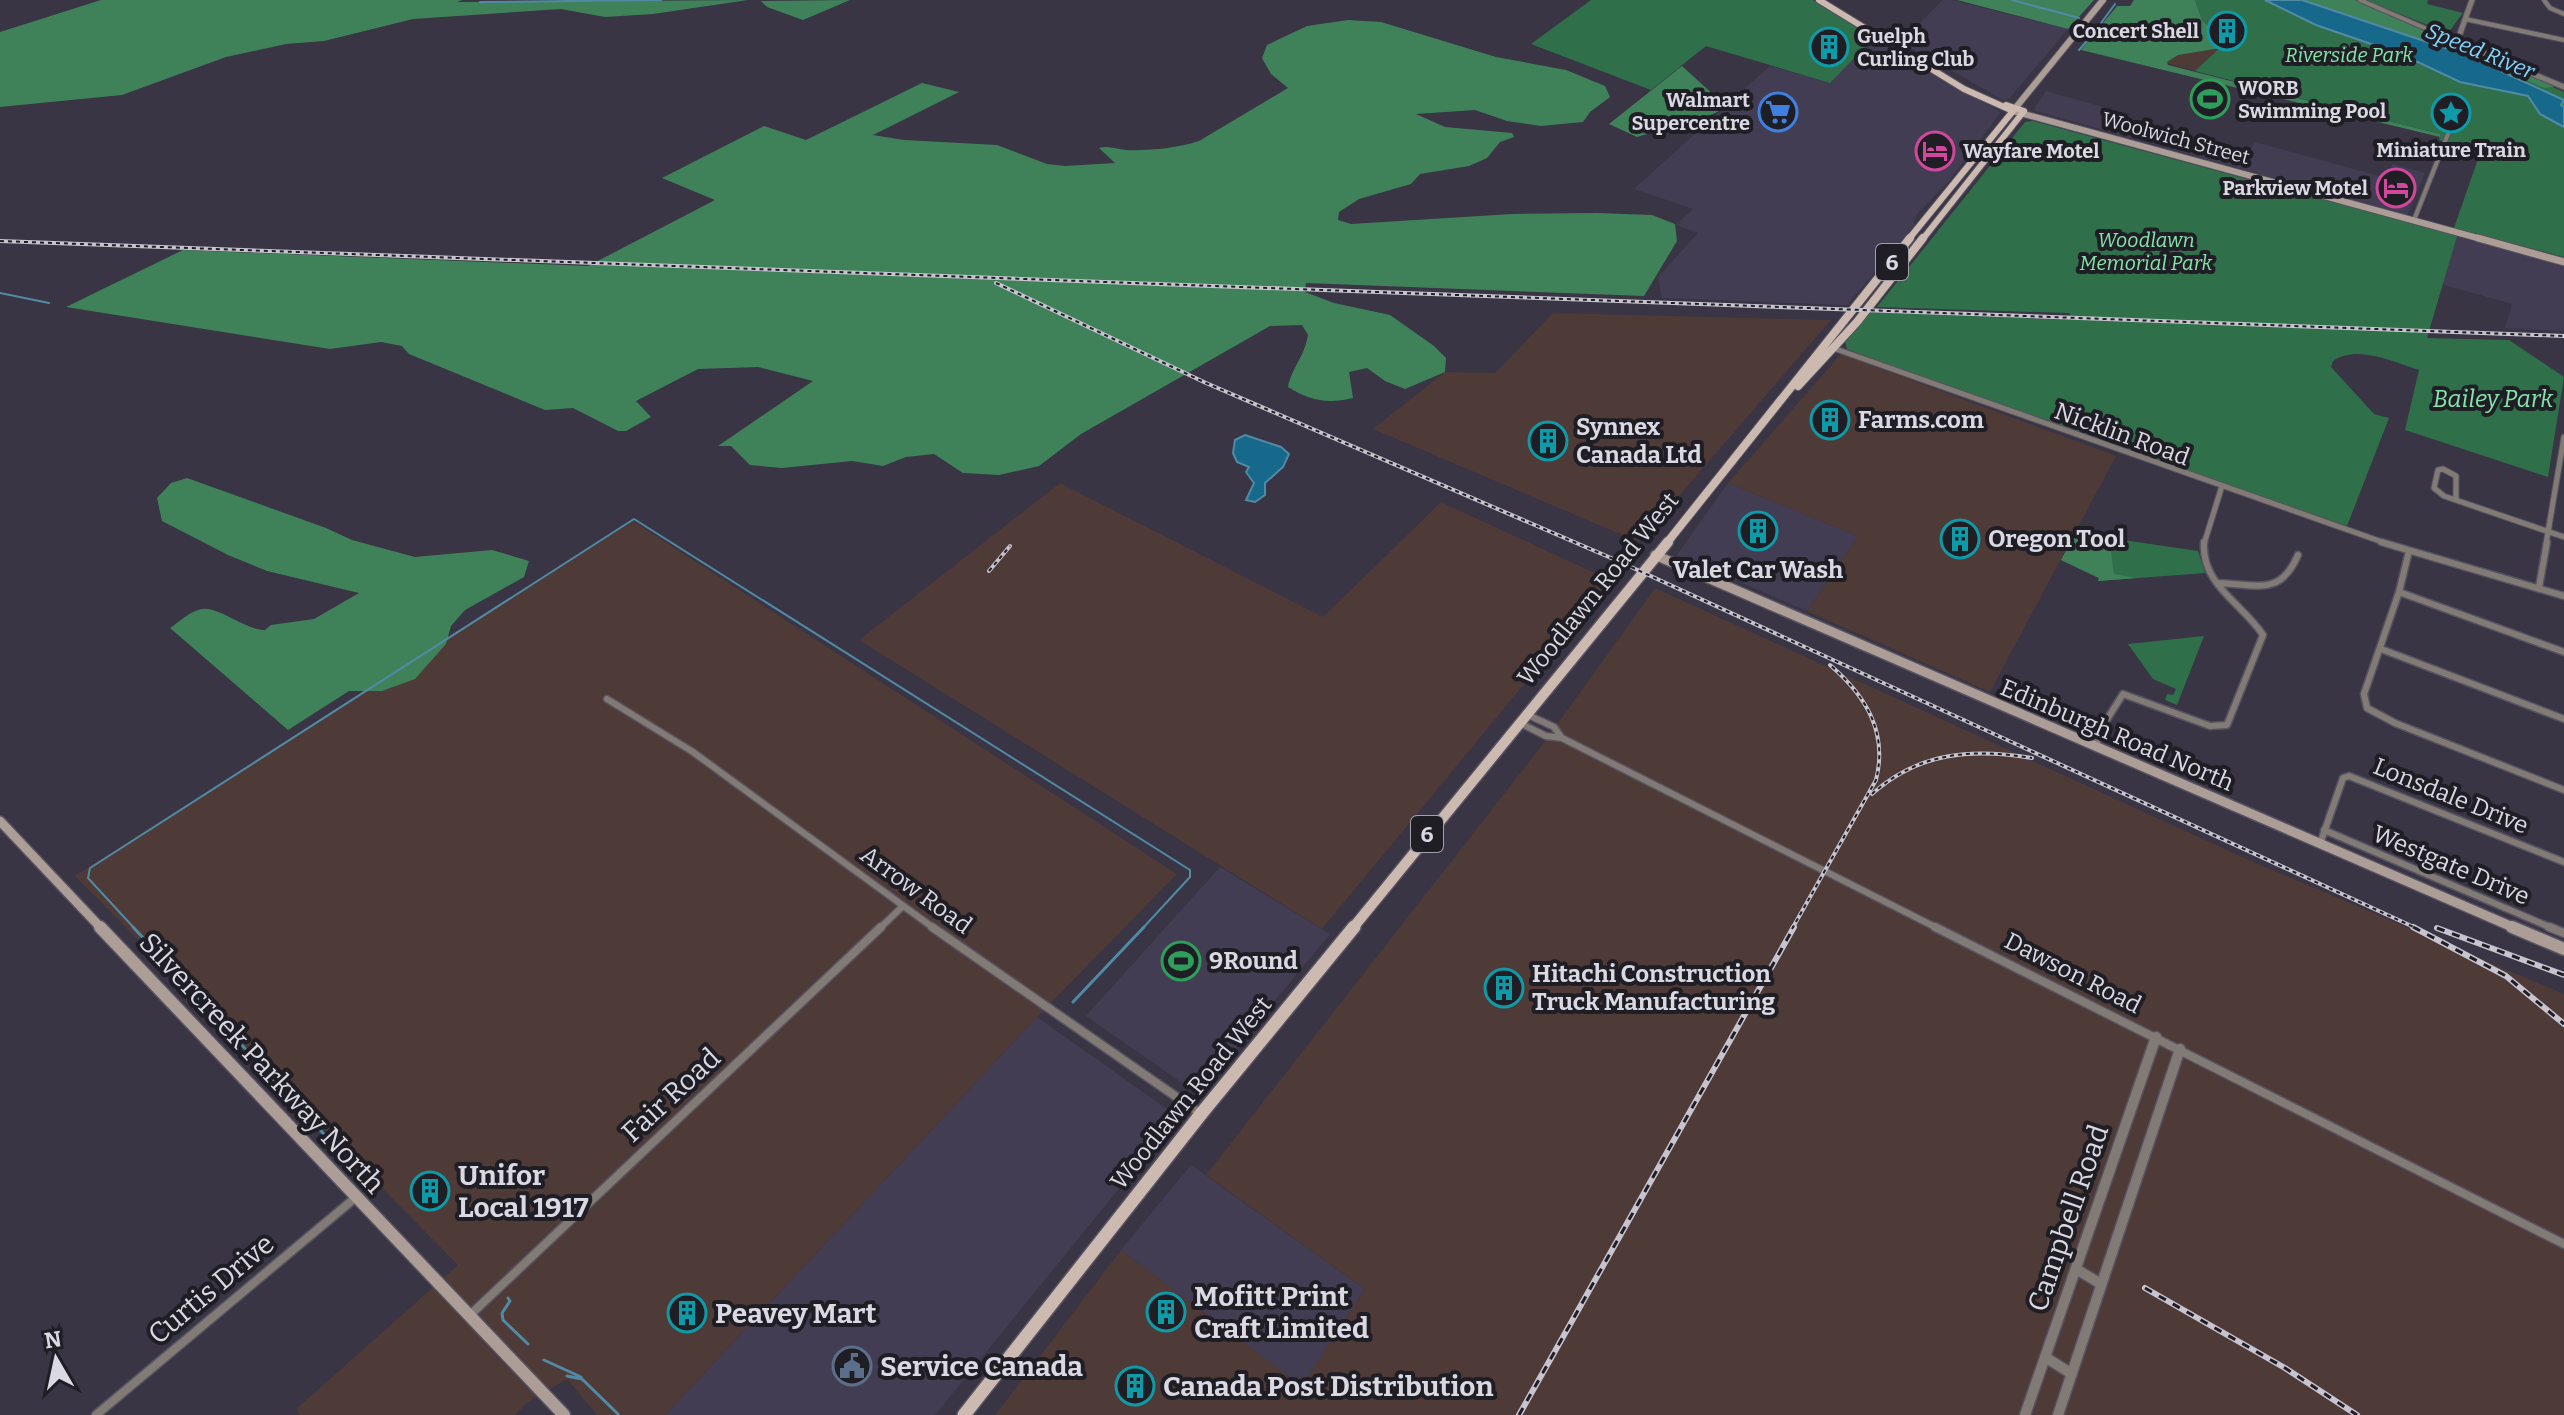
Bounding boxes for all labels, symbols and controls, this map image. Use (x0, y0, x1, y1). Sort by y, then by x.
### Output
building icon: Concert Shell (2206, 10, 2248, 52)
water label: Speed River (2422, 17, 2539, 85)
place label: Concert Shell (2072, 19, 2199, 43)
place label: Guelph Curling Club (1857, 24, 1975, 71)
building icon: Guelph Curling Club (1808, 26, 1850, 68)
park label: Riverside Park (2285, 43, 2413, 67)
place label: WORB Swimming Pool (2238, 76, 2386, 123)
sports icon: WORB Swimming Pool (2189, 78, 2231, 120)
place label: Walmart Supercentre (1632, 88, 1750, 135)
supermarket icon: Walmart Supercentre (1757, 91, 1799, 133)
place icon: Miniature Train (2430, 92, 2472, 134)
street label: Woolwich Street (2099, 107, 2253, 169)
hotel icon: Wayfare Motel (1914, 130, 1956, 172)
place label: Miniature Train (2376, 138, 2526, 162)
place label: Wayfare Motel (1963, 139, 2099, 163)
hotel icon: Parkview Motel (2375, 167, 2417, 209)
place label: Parkview Motel (2222, 176, 2368, 200)
park label: Woodlawn Memorial Park (2080, 228, 2213, 275)
road number: 6 (1876, 244, 1908, 280)
park label: Bailey Park (2433, 385, 2554, 413)
street label: Nicklin Road (2051, 397, 2193, 471)
building icon: Farms.com (1809, 399, 1851, 441)
place label: Farms.com (1858, 406, 1984, 434)
place label: Synnex Canada Ltd (1576, 413, 1702, 469)
building icon: Synnex Canada Ltd (1527, 420, 1569, 462)
street label: Woodlawn Road West (1512, 487, 1685, 691)
building icon: Valet Car Wash (1737, 510, 1779, 552)
building icon: Oregon Tool (1939, 518, 1981, 560)
place label: Oregon Tool (1988, 525, 2126, 553)
place label: Valet Car Wash (1673, 556, 1843, 584)
street label: Edinburgh Road North (1996, 673, 2238, 797)
street label: Lonsdale Drive (2370, 752, 2532, 840)
road number: 6 (1411, 816, 1443, 852)
street label: Westgate Drive (2368, 819, 2534, 911)
street label: Arrow Road (855, 840, 977, 940)
street label: Silvercreek Parkway North (133, 926, 391, 1200)
street label: Dawson Road (2000, 927, 2146, 1019)
sports icon: 9Round (1160, 940, 1202, 982)
place label: 9Round (1209, 947, 1298, 975)
place label: Hitachi Construction Truck Manufacturing (1532, 960, 1776, 1016)
building icon: Hitachi Construction Truck Manufacturing (1483, 967, 1525, 1009)
street label: Woodlawn Road West (1105, 991, 1278, 1195)
street label: Fair Road (615, 1041, 727, 1149)
street label: Campbell Road (2021, 1120, 2115, 1316)
place label: Unifor Local 1917 (458, 1159, 589, 1224)
building icon: Unifor Local 1917 (409, 1170, 451, 1212)
street label: Curtis Drive (142, 1227, 280, 1351)
place label: Mofitt Print Craft Limited (1194, 1280, 1369, 1345)
building icon: Mofitt Print Craft Limited (1145, 1291, 1187, 1333)
building icon: Peavey Mart (666, 1292, 708, 1334)
place label: Peavey Mart (715, 1297, 877, 1330)
north arrow (16, 1319, 96, 1399)
text: N (42, 1325, 63, 1354)
public building icon: Service Canada (831, 1345, 873, 1387)
place label: Service Canada (880, 1350, 1083, 1383)
building icon: Canada Post Distribution (1114, 1365, 1156, 1407)
place label: Canada Post Distribution (1163, 1370, 1494, 1403)

